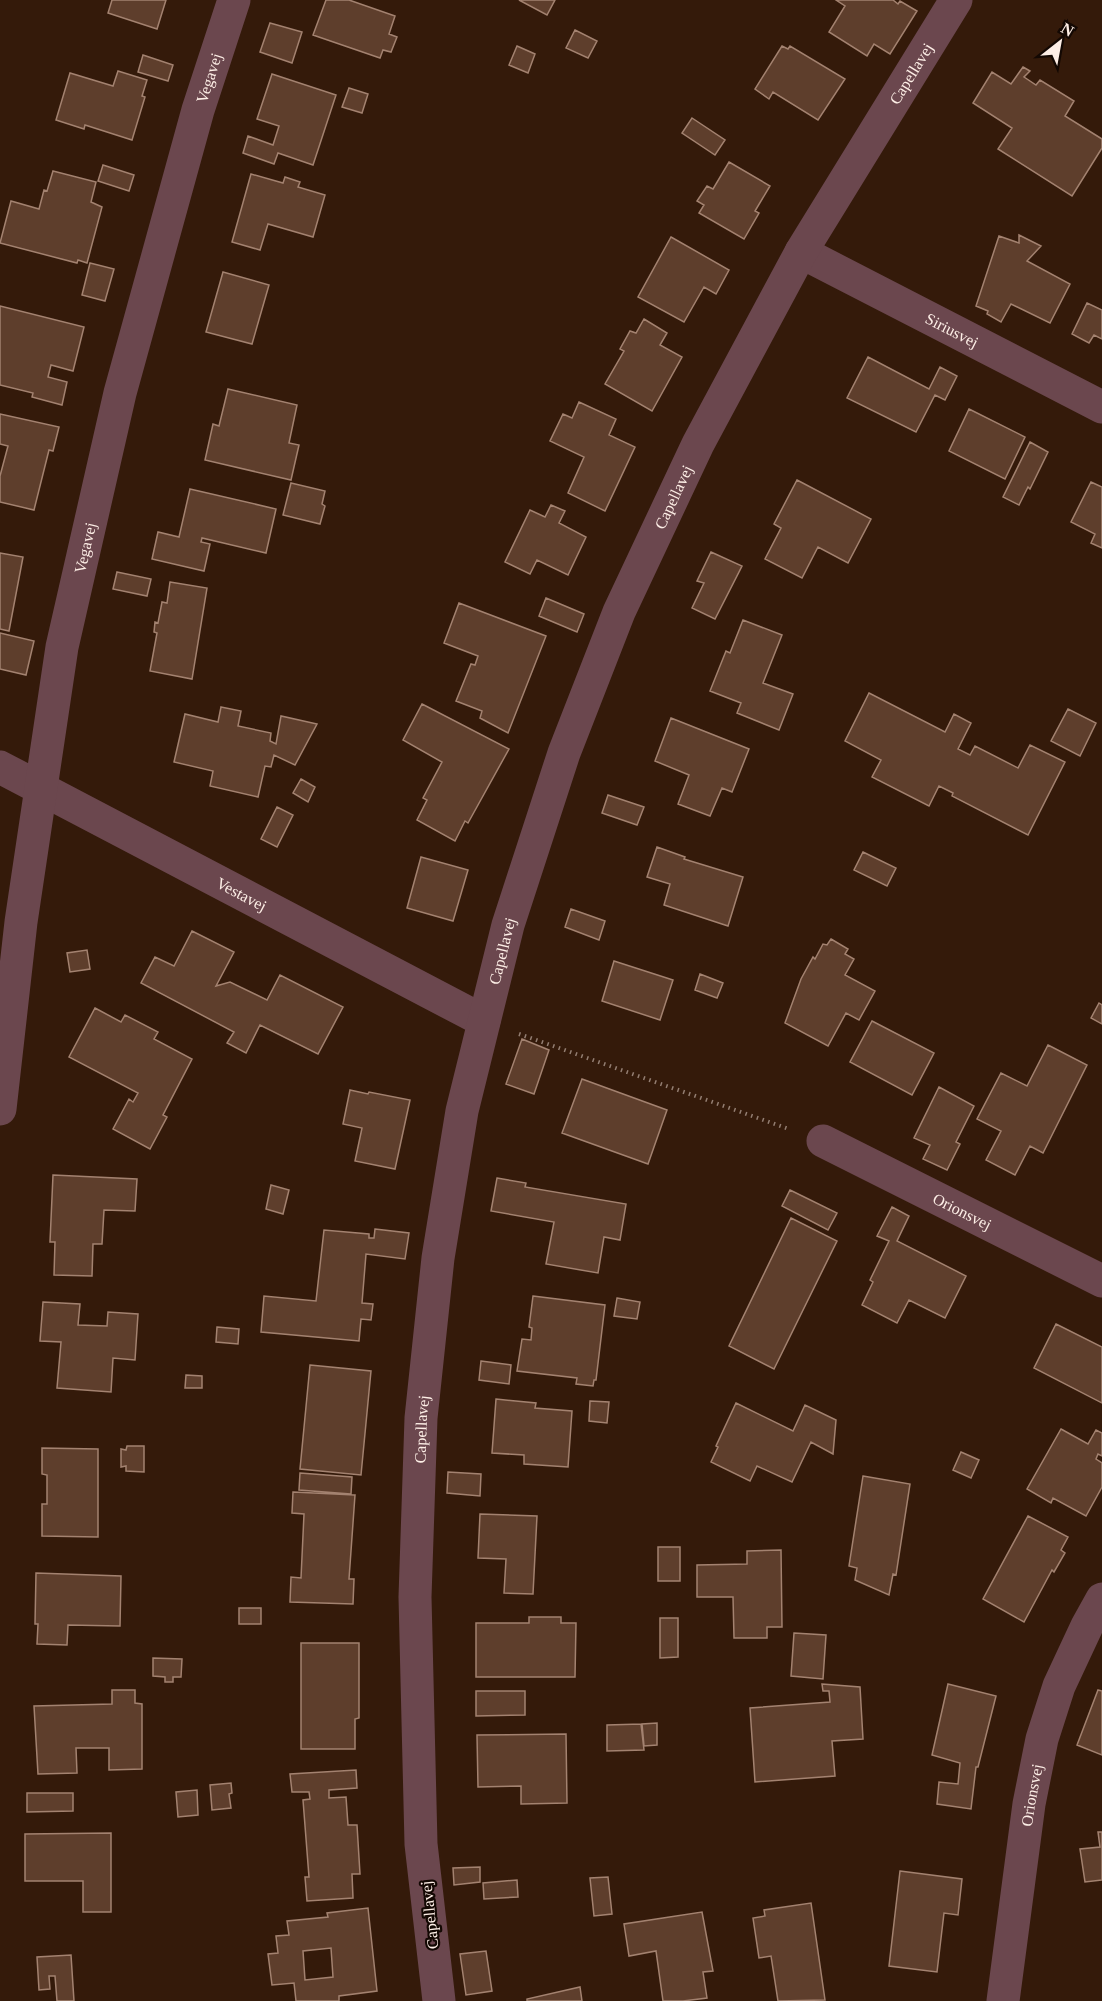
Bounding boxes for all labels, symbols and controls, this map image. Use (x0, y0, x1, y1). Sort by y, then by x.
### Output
north arrow (1030, 12, 1090, 72)
text: N (1058, 19, 1077, 40)
street label: Capellavej (886, 40, 937, 107)
street label: Vegavej (193, 51, 226, 105)
street label: Siriusvej (923, 310, 981, 352)
street label: Capellavej (651, 463, 697, 532)
street label: Vegavej (71, 521, 100, 575)
street label: Vestavej (214, 874, 269, 915)
street label: Capellavej (486, 915, 520, 986)
street label: Orionsvej (930, 1190, 994, 1234)
street label: Capellavej (411, 1394, 433, 1464)
street label: Orionsvej (1018, 1762, 1047, 1827)
street label: Capellavej (417, 1880, 443, 1950)

